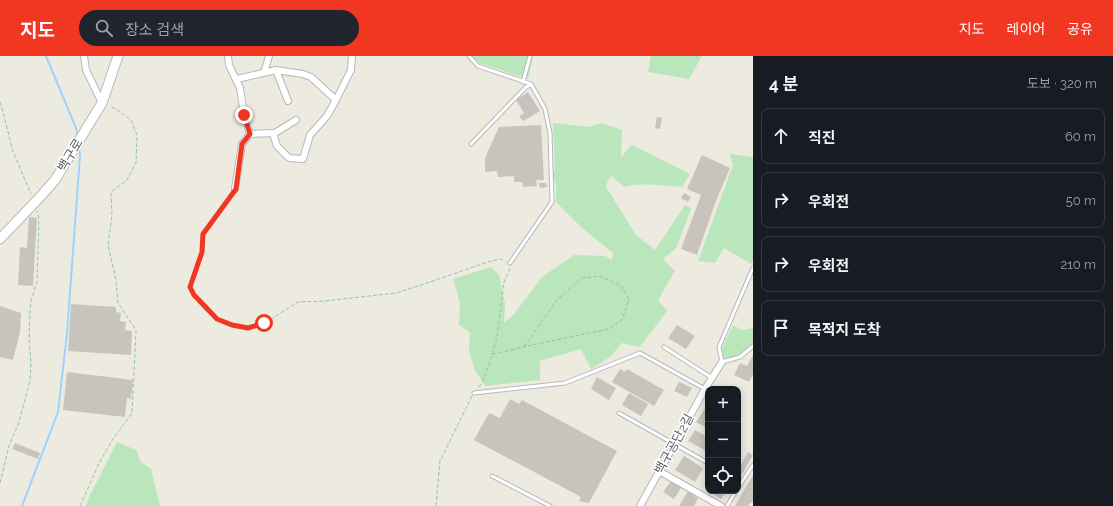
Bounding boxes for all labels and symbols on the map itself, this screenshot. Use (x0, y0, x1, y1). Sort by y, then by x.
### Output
route end (235, 106, 253, 124)
street label: 백구로 (54, 136, 86, 174)
route start (255, 314, 273, 332)
street label: 백구공단2길 (651, 411, 697, 477)

